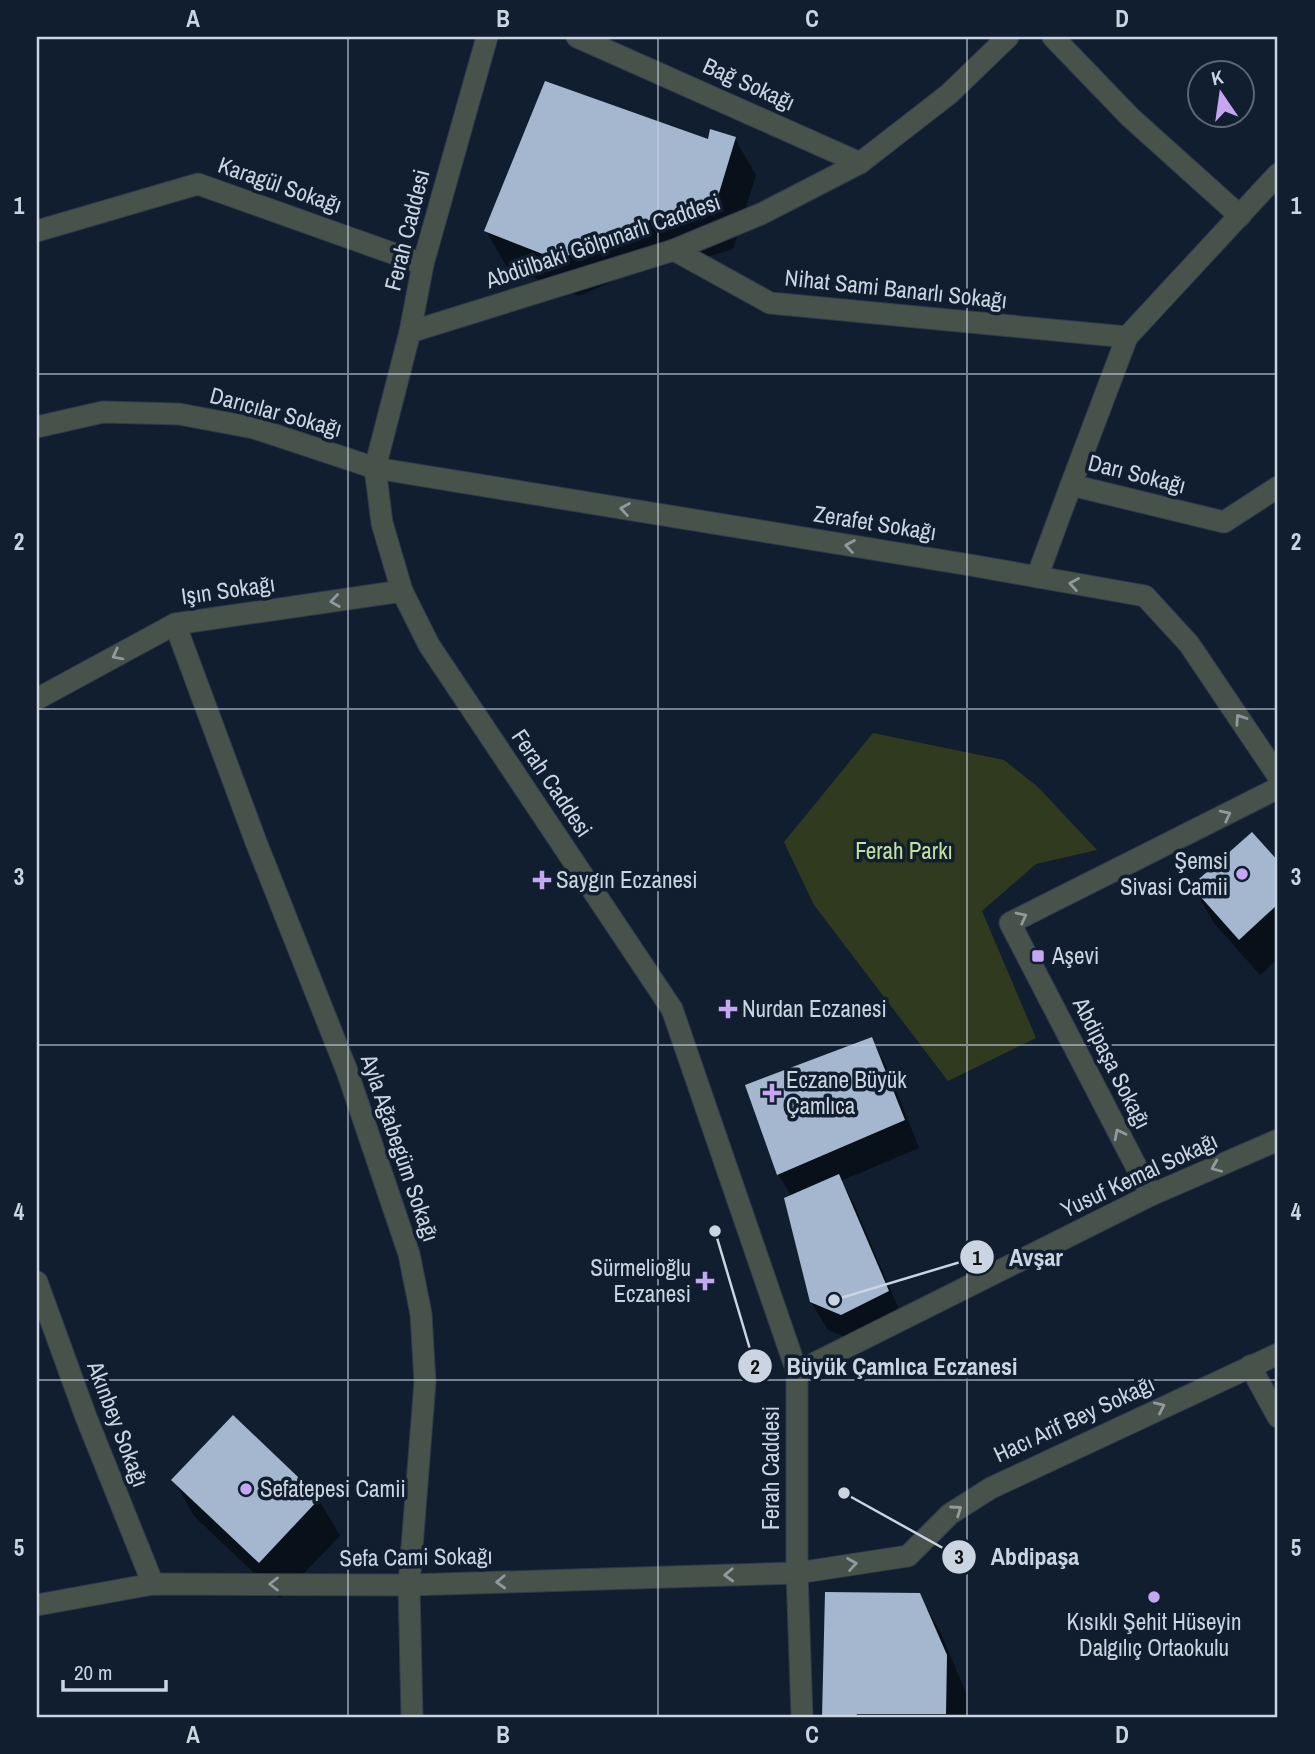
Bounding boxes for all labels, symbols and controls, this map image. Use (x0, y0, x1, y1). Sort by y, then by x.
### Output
text: A (186, 3, 200, 34)
text: B (496, 3, 510, 34)
text: C (805, 3, 819, 34)
text: D (1115, 3, 1129, 34)
street label: Bağ Sokağı (698, 50, 800, 118)
north arrow (1186, 60, 1256, 130)
text: K (1209, 63, 1226, 91)
street label: Karagül Sokağı (214, 149, 346, 220)
street label: Ferah Caddesi (376, 166, 437, 294)
street label: Abdülbaki Gölpınarlı Caddesi (480, 186, 724, 296)
text: 1 (14, 190, 25, 221)
text: 1 (1291, 190, 1302, 221)
street label: Nihat Sami Banarlı Sokağı (783, 261, 1009, 316)
street label: Darıcılar Sokağı (207, 379, 345, 444)
street label: Darı Sokağı (1085, 446, 1189, 501)
street label: Zerafet Sokağı (812, 498, 939, 547)
one-way arrow (620, 502, 631, 517)
text: 2 (14, 526, 24, 557)
text: 2 (1291, 526, 1301, 557)
one-way arrow (844, 539, 856, 554)
street label: Işın Sokağı (179, 568, 277, 611)
one-way arrow (1068, 577, 1080, 592)
one-way arrow (329, 593, 341, 608)
one-way arrow (112, 647, 124, 660)
one-way arrow (1236, 714, 1248, 727)
street label: Ferah Caddesi (505, 723, 600, 843)
one-way arrow (1219, 809, 1231, 823)
park label: Ferah Parkı (855, 835, 953, 866)
place label: Şemsi Sivasi Camii (1120, 845, 1228, 902)
text: 3 (14, 861, 24, 892)
text: 3 (1291, 861, 1301, 892)
place label: Saygın Eczanesi (556, 864, 698, 895)
marker: Şemsi Sivasi Camii (1234, 866, 1250, 882)
marker: Saygın Eczanesi (534, 872, 550, 888)
one-way arrow (1015, 911, 1028, 925)
place label: Aşevi (1051, 940, 1099, 971)
marker: Aşevi (1030, 948, 1046, 964)
street label: Abdipaşa Sokağı (1066, 991, 1159, 1134)
place label: Nurdan Eczanesi (742, 993, 887, 1024)
marker: Nurdan Eczanesi (720, 1001, 736, 1017)
street label: Ayla Ağabegüm Sokağı (354, 1049, 447, 1245)
place label: Eczane Büyük Çamlıca (786, 1064, 907, 1121)
marker: Eczane Büyük Çamlıca (764, 1085, 780, 1101)
street label: Yusuf Kemal Sokağı (1055, 1125, 1222, 1224)
one-way arrow (1114, 1129, 1128, 1142)
one-way arrow (1210, 1159, 1223, 1173)
text: 4 (14, 1196, 25, 1227)
text: 4 (1291, 1196, 1302, 1227)
callout: Avşar (960, 1235, 1077, 1280)
text: Avşar (1009, 1241, 1063, 1273)
text: 1 (972, 1243, 982, 1272)
place label: Sürmelioğlu Eczanesi (590, 1252, 691, 1309)
marker: Sürmelioğlu Eczanesi (697, 1273, 713, 1289)
callout: Büyük Çamlıca Eczanesi (737, 1344, 1031, 1389)
text: Büyük Çamlıca Eczanesi (787, 1350, 1017, 1382)
text: 2 (750, 1352, 760, 1381)
street label: Akınbey Sokağı (80, 1356, 157, 1491)
street label: Hacı Arif Bey Sokağı (988, 1368, 1159, 1469)
one-way arrow (1153, 1402, 1165, 1416)
street label: Ferah Caddesi (755, 1406, 786, 1530)
place label: Sefatepesi Camii (260, 1473, 406, 1504)
marker: Sefatepesi Camii (238, 1481, 254, 1497)
one-way arrow (949, 1505, 962, 1518)
text: 5 (14, 1532, 24, 1563)
text: 5 (1291, 1532, 1301, 1563)
callout: Abdipaşa (942, 1534, 1093, 1579)
street label: Sefa Cami Sokağı (339, 1540, 493, 1573)
text: Abdipaşa (991, 1540, 1079, 1572)
text: 3 (954, 1542, 964, 1571)
one-way arrow (846, 1557, 858, 1572)
one-way arrow (723, 1567, 734, 1582)
one-way arrow (496, 1574, 506, 1590)
one-way arrow (268, 1576, 279, 1592)
marker: Kısıklı Şehit Hüseyin Dalgılıç Ortaokulu (1146, 1589, 1162, 1605)
place label: Kısıklı Şehit Hüseyin Dalgılıç Ortaokulu (1066, 1606, 1242, 1663)
scale bar (63, 1649, 166, 1693)
text: 20 m (74, 1658, 112, 1687)
text: A (186, 1719, 200, 1750)
text: B (496, 1719, 510, 1750)
text: C (805, 1719, 819, 1750)
text: D (1115, 1719, 1129, 1750)

